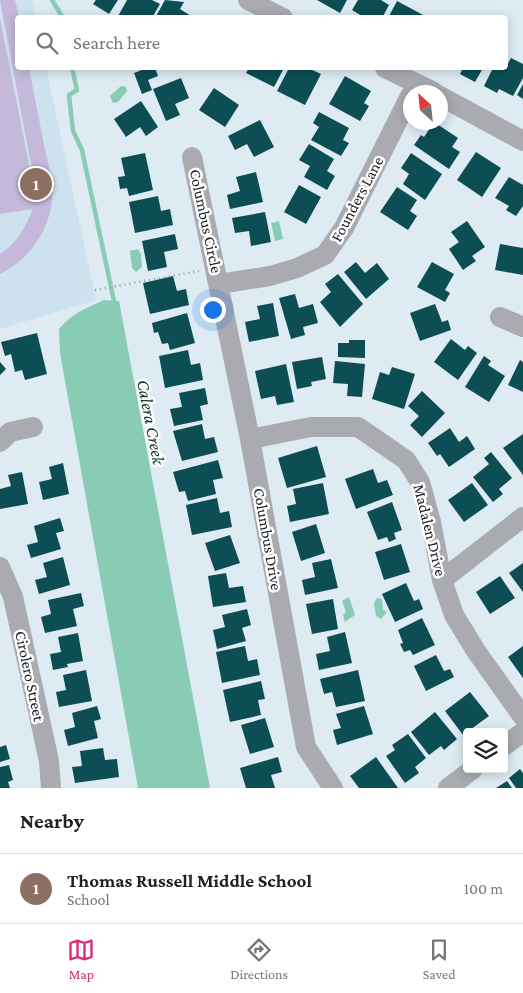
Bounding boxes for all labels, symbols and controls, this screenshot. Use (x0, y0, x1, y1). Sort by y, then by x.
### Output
search box (15, 15, 508, 70)
icon: search (33, 29, 61, 57)
text: Search here (73, 32, 160, 53)
north arrow (403, 85, 448, 130)
street label: Founders Lane (327, 154, 387, 244)
pin: 1 (20, 165, 52, 203)
street label: Columbus Circle (187, 168, 225, 274)
your location (200, 297, 226, 323)
water label: Calera Creek (133, 378, 169, 467)
street label: Madalen Drive (410, 482, 450, 578)
street label: Columbus Drive (251, 486, 285, 592)
street label: Cirolero Street (12, 629, 48, 723)
map controls (463, 728, 508, 773)
button: layers (463, 728, 508, 773)
text: Nearby (20, 809, 84, 833)
text: Thomas Russell Middle School (67, 870, 312, 891)
text: 1 (33, 880, 39, 897)
text: 100 m (464, 880, 503, 897)
text: School (67, 891, 110, 908)
tab: Map (67, 936, 95, 982)
tab: Directions (230, 936, 288, 982)
tab: Saved (423, 936, 456, 982)

